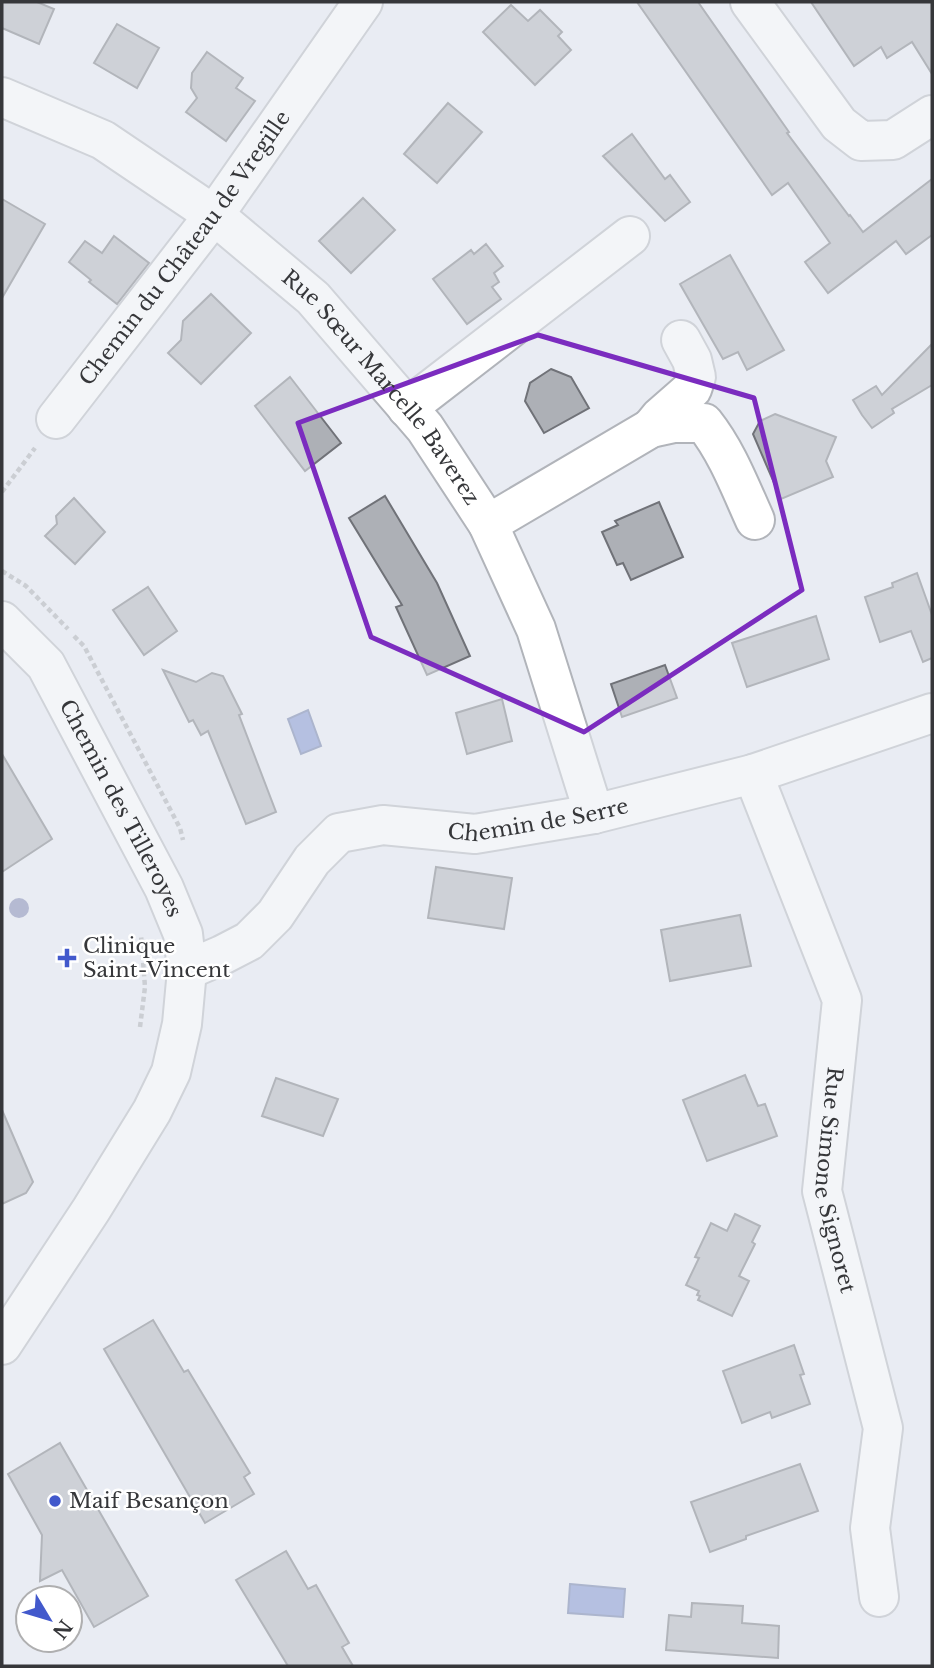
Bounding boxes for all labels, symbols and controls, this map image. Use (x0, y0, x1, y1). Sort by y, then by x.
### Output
street label: Chemin du Château de Vregille (74, 106, 296, 391)
street label: Rue Sœur Marcelle Baverez (276, 264, 485, 510)
street label: Chemin des Tilleroyes (54, 695, 188, 921)
street label: Chemin de Serre (446, 793, 631, 847)
place label: Clinique Saint-Vincent (83, 933, 230, 983)
marker: Clinique Saint-Vincent (57, 948, 77, 968)
street label: Rue Simone Signoret (808, 1066, 861, 1296)
place label: Maif Besançon (69, 1488, 229, 1514)
marker: Maif Besançon (47, 1493, 63, 1509)
north arrow (14, 1584, 84, 1654)
text: N (47, 1615, 77, 1643)

